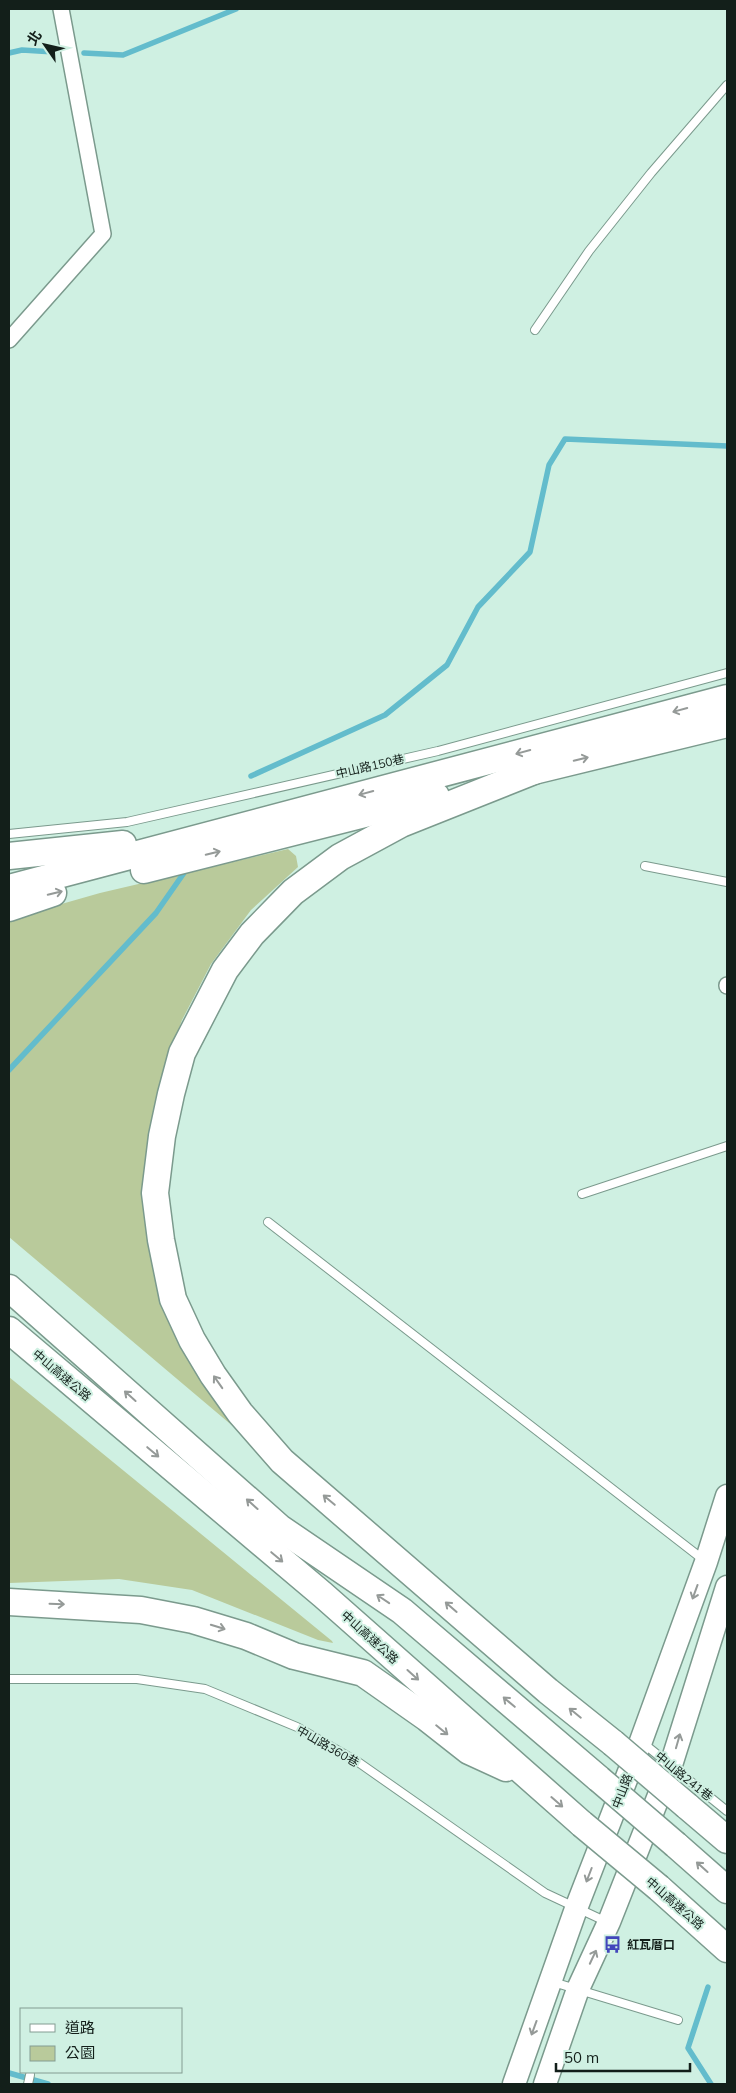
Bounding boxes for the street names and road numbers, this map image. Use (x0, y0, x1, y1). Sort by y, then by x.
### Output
street label: 中山路150巷 (334, 751, 406, 781)
street label: 中山高速公路 (30, 1346, 94, 1404)
street label: 中山高速公路 (338, 1607, 402, 1667)
street label: 中山路360巷 (294, 1722, 362, 1770)
street label: 中山路241巷 (652, 1748, 716, 1804)
street label: 中山路 (609, 1772, 635, 1810)
street label: 中山高速公路 (643, 1874, 707, 1932)

